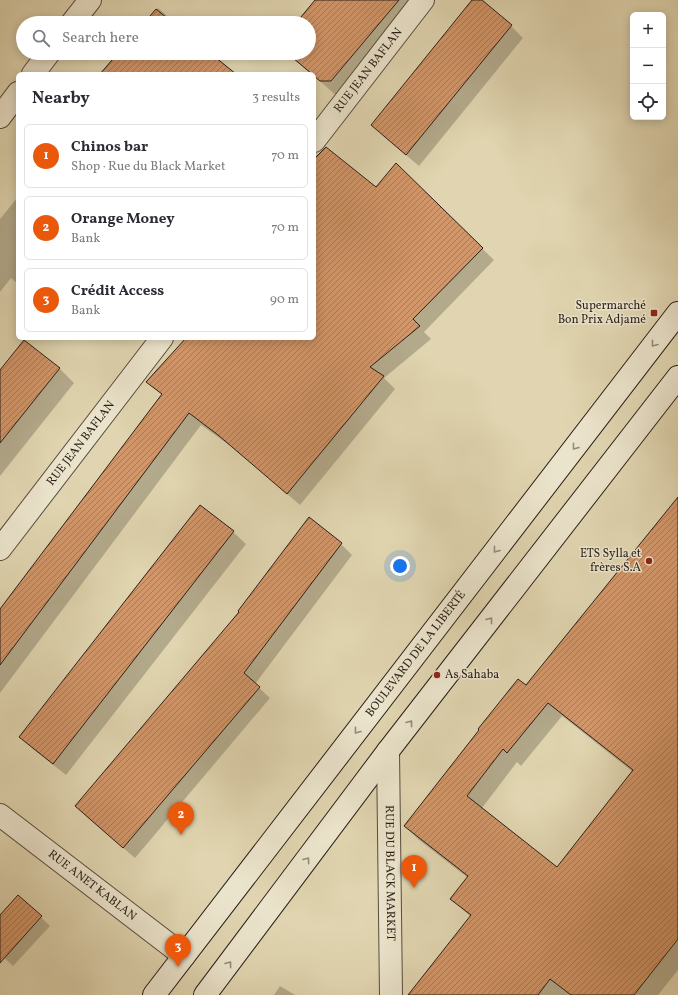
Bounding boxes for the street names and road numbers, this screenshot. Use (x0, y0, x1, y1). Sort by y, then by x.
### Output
street label: RUE JEAN BAFLAN (331, 25, 406, 116)
street label: RUE JEAN BAFLAN (43, 398, 119, 489)
street label: BOULEVARD DE LA LIBERTÉ (362, 587, 470, 721)
street label: RUE DU BLACK MARKET (381, 805, 398, 941)
street label: RUE ANET KABLAN (45, 846, 140, 925)

